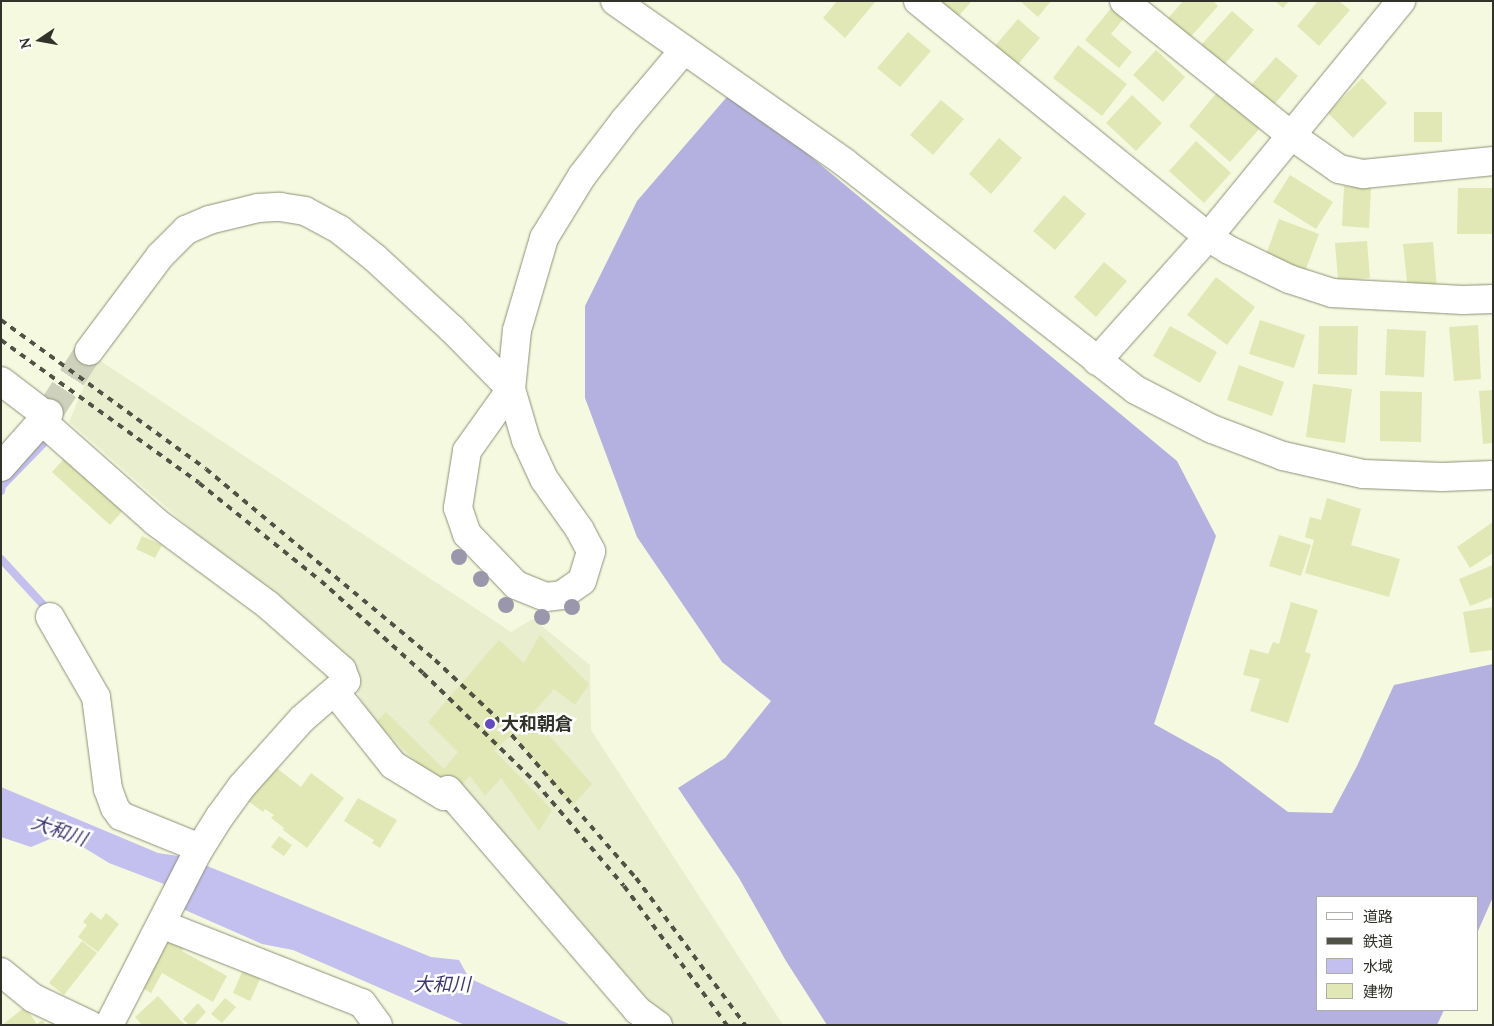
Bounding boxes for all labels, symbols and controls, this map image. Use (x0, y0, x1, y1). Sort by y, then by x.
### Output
north arrow (15, 15, 65, 65)
text: N (15, 36, 35, 50)
place label: 大和朝倉 (501, 713, 573, 735)
marker: 大和朝倉 (483, 717, 497, 731)
water label: 大和川 (28, 811, 90, 851)
legend (1316, 896, 1479, 1011)
text: 道路 (1363, 907, 1393, 926)
text: 鉄道 (1363, 932, 1393, 951)
text: 水域 (1363, 957, 1393, 976)
water label: 大和川 (414, 974, 470, 996)
text: 建物 (1363, 982, 1393, 1001)

